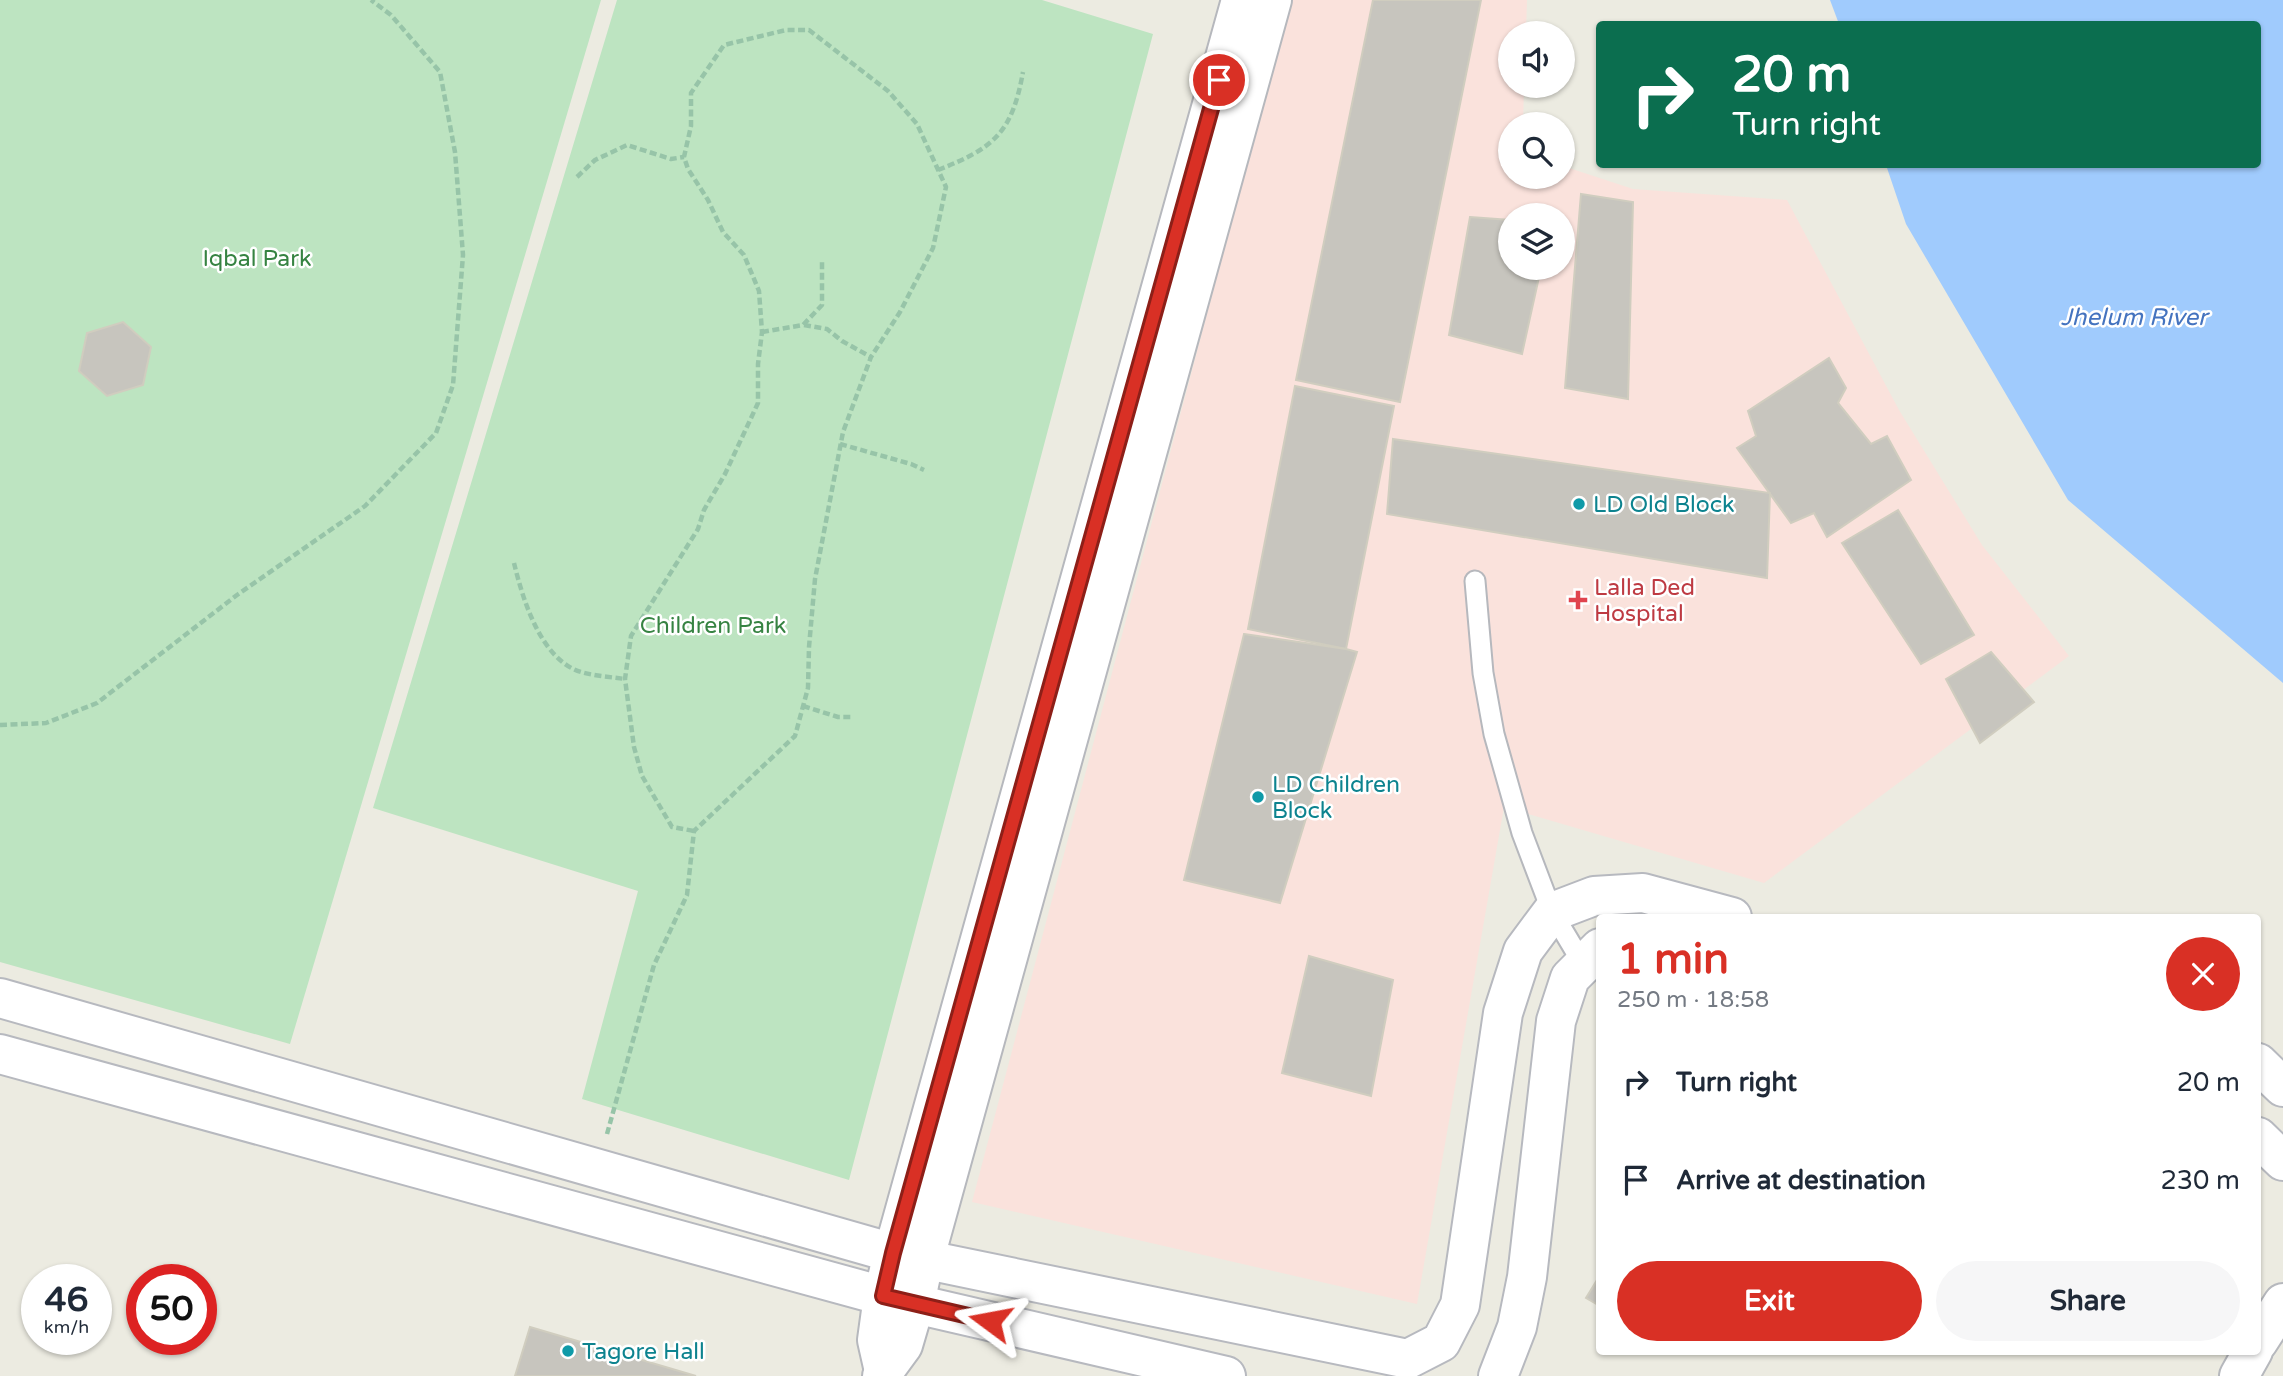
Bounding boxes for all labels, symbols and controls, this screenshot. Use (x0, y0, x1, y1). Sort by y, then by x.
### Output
map controls (1498, 21, 1575, 280)
button: sound (1498, 21, 1575, 98)
text: 20 m (1732, 46, 1851, 105)
icon: right (1617, 49, 1708, 140)
pin (1189, 50, 1249, 110)
icon: arrive (1200, 61, 1238, 99)
text: Turn right (1732, 106, 1881, 144)
button: search (1498, 112, 1575, 189)
button: layers (1498, 203, 1575, 280)
park label: Iqbal Park (202, 245, 312, 273)
water label: Jhelum River (2061, 303, 2210, 332)
place label: LD Old Block (1593, 491, 1734, 519)
marker: LD Old Block (1571, 496, 1587, 512)
place label: Lalla Ded Hospital (1594, 574, 1695, 628)
marker: Lalla Ded Hospital (1568, 590, 1588, 610)
park label: Children Park (640, 612, 786, 640)
place label: LD Children Block (1272, 771, 1400, 825)
marker: LD Children Block (1250, 789, 1266, 805)
text: 1 min (1617, 934, 1729, 985)
button: close (2166, 937, 2240, 1011)
text: 250 m · 18:58 (1617, 986, 1769, 1014)
icon: right (1617, 1063, 1655, 1101)
text: Turn right (1676, 1067, 1797, 1098)
text: 20 m (2177, 1067, 2240, 1098)
icon: arrive (1617, 1161, 1655, 1199)
text: Arrive at destination (1676, 1165, 1926, 1196)
text: 230 m (2160, 1165, 2240, 1196)
button: Exit (1617, 1261, 1922, 1341)
button: Share (1936, 1261, 2240, 1341)
speed limit sign: 50 (126, 1264, 217, 1355)
text: 46 (45, 1279, 88, 1321)
position arrow (953, 1284, 1027, 1358)
text: km/h (44, 1316, 89, 1338)
place label: Tagore Hall (582, 1338, 705, 1366)
marker: Tagore Hall (560, 1343, 576, 1359)

